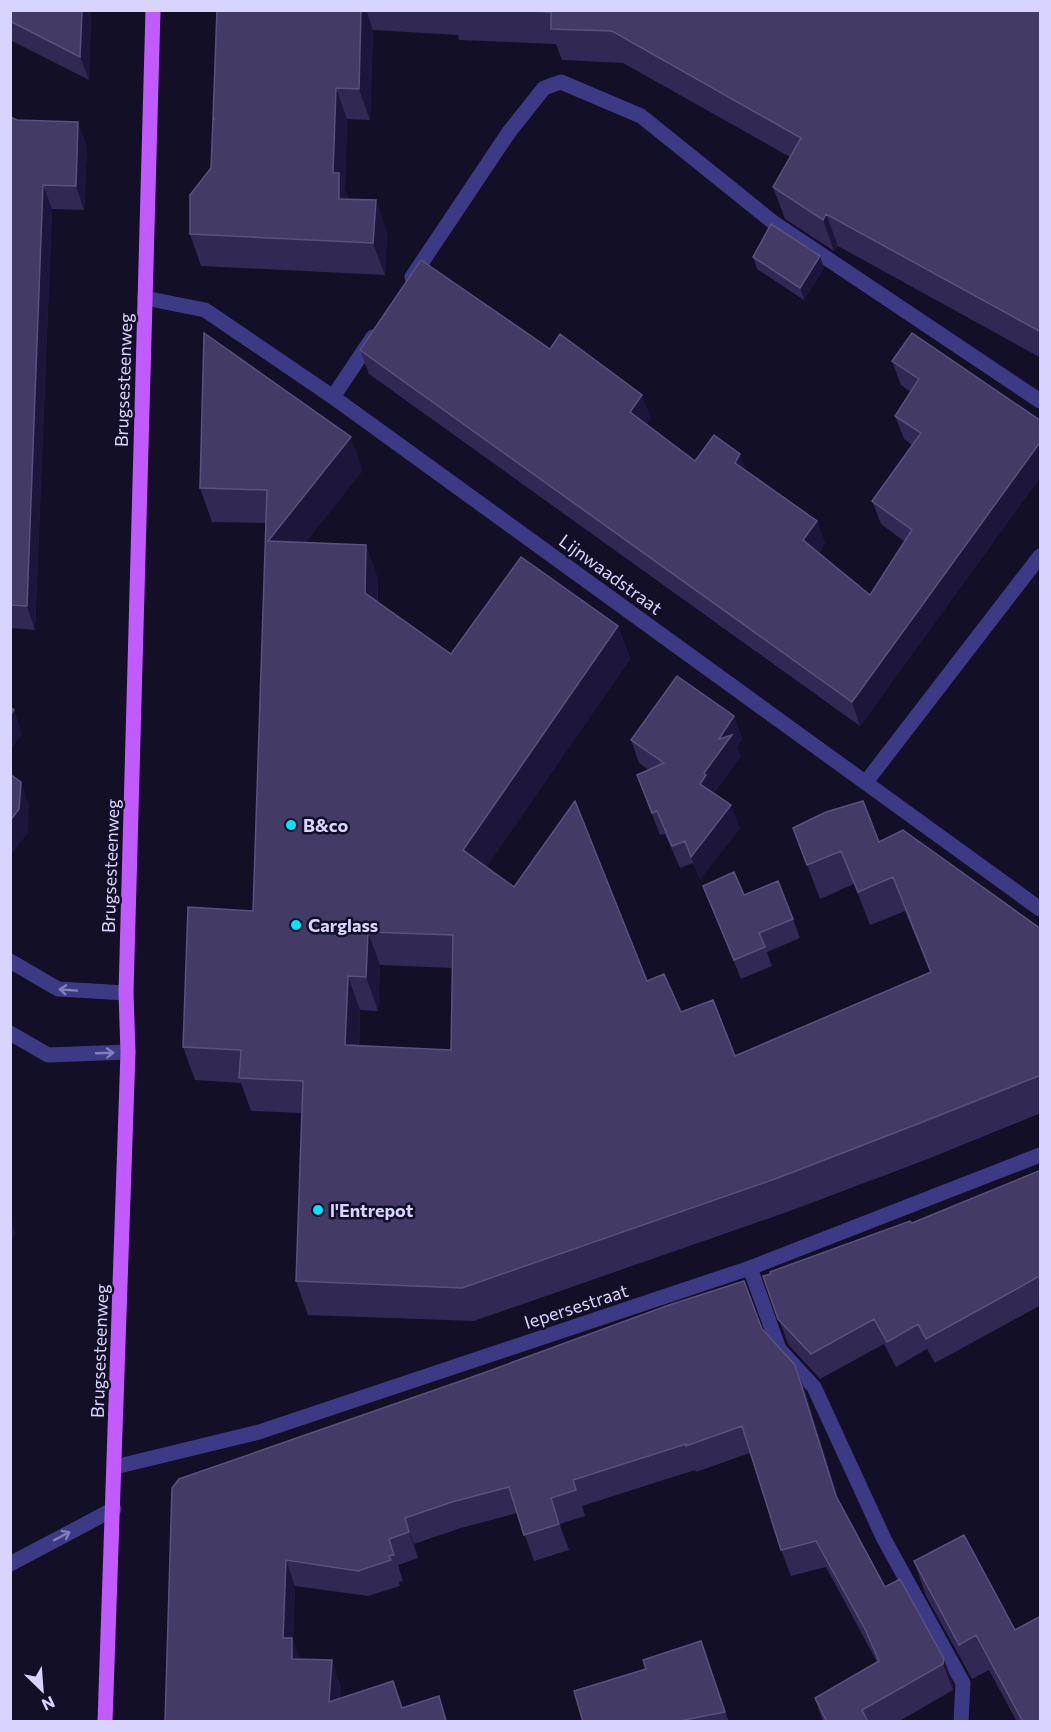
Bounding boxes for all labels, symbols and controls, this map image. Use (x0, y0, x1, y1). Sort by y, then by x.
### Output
street label: Brugsesteenweg (110, 312, 136, 447)
street label: Lijnwaadstraat (555, 529, 667, 619)
street label: Brugsesteenweg (97, 798, 123, 933)
place label: B&co (303, 814, 348, 836)
marker: B&co (284, 818, 298, 832)
place label: Carglass (308, 914, 378, 936)
marker: Carglass (289, 918, 303, 932)
one-way arrow (58, 984, 78, 995)
one-way arrow (95, 1047, 115, 1059)
place label: l'Entrepot (330, 1199, 414, 1221)
marker: l'Entrepot (311, 1203, 325, 1217)
street label: Iepersestraat (521, 1279, 631, 1333)
street label: Brugsesteenweg (86, 1283, 112, 1418)
one-way arrow (53, 1530, 71, 1542)
north arrow (12, 1660, 72, 1720)
text: N (39, 1693, 58, 1715)

